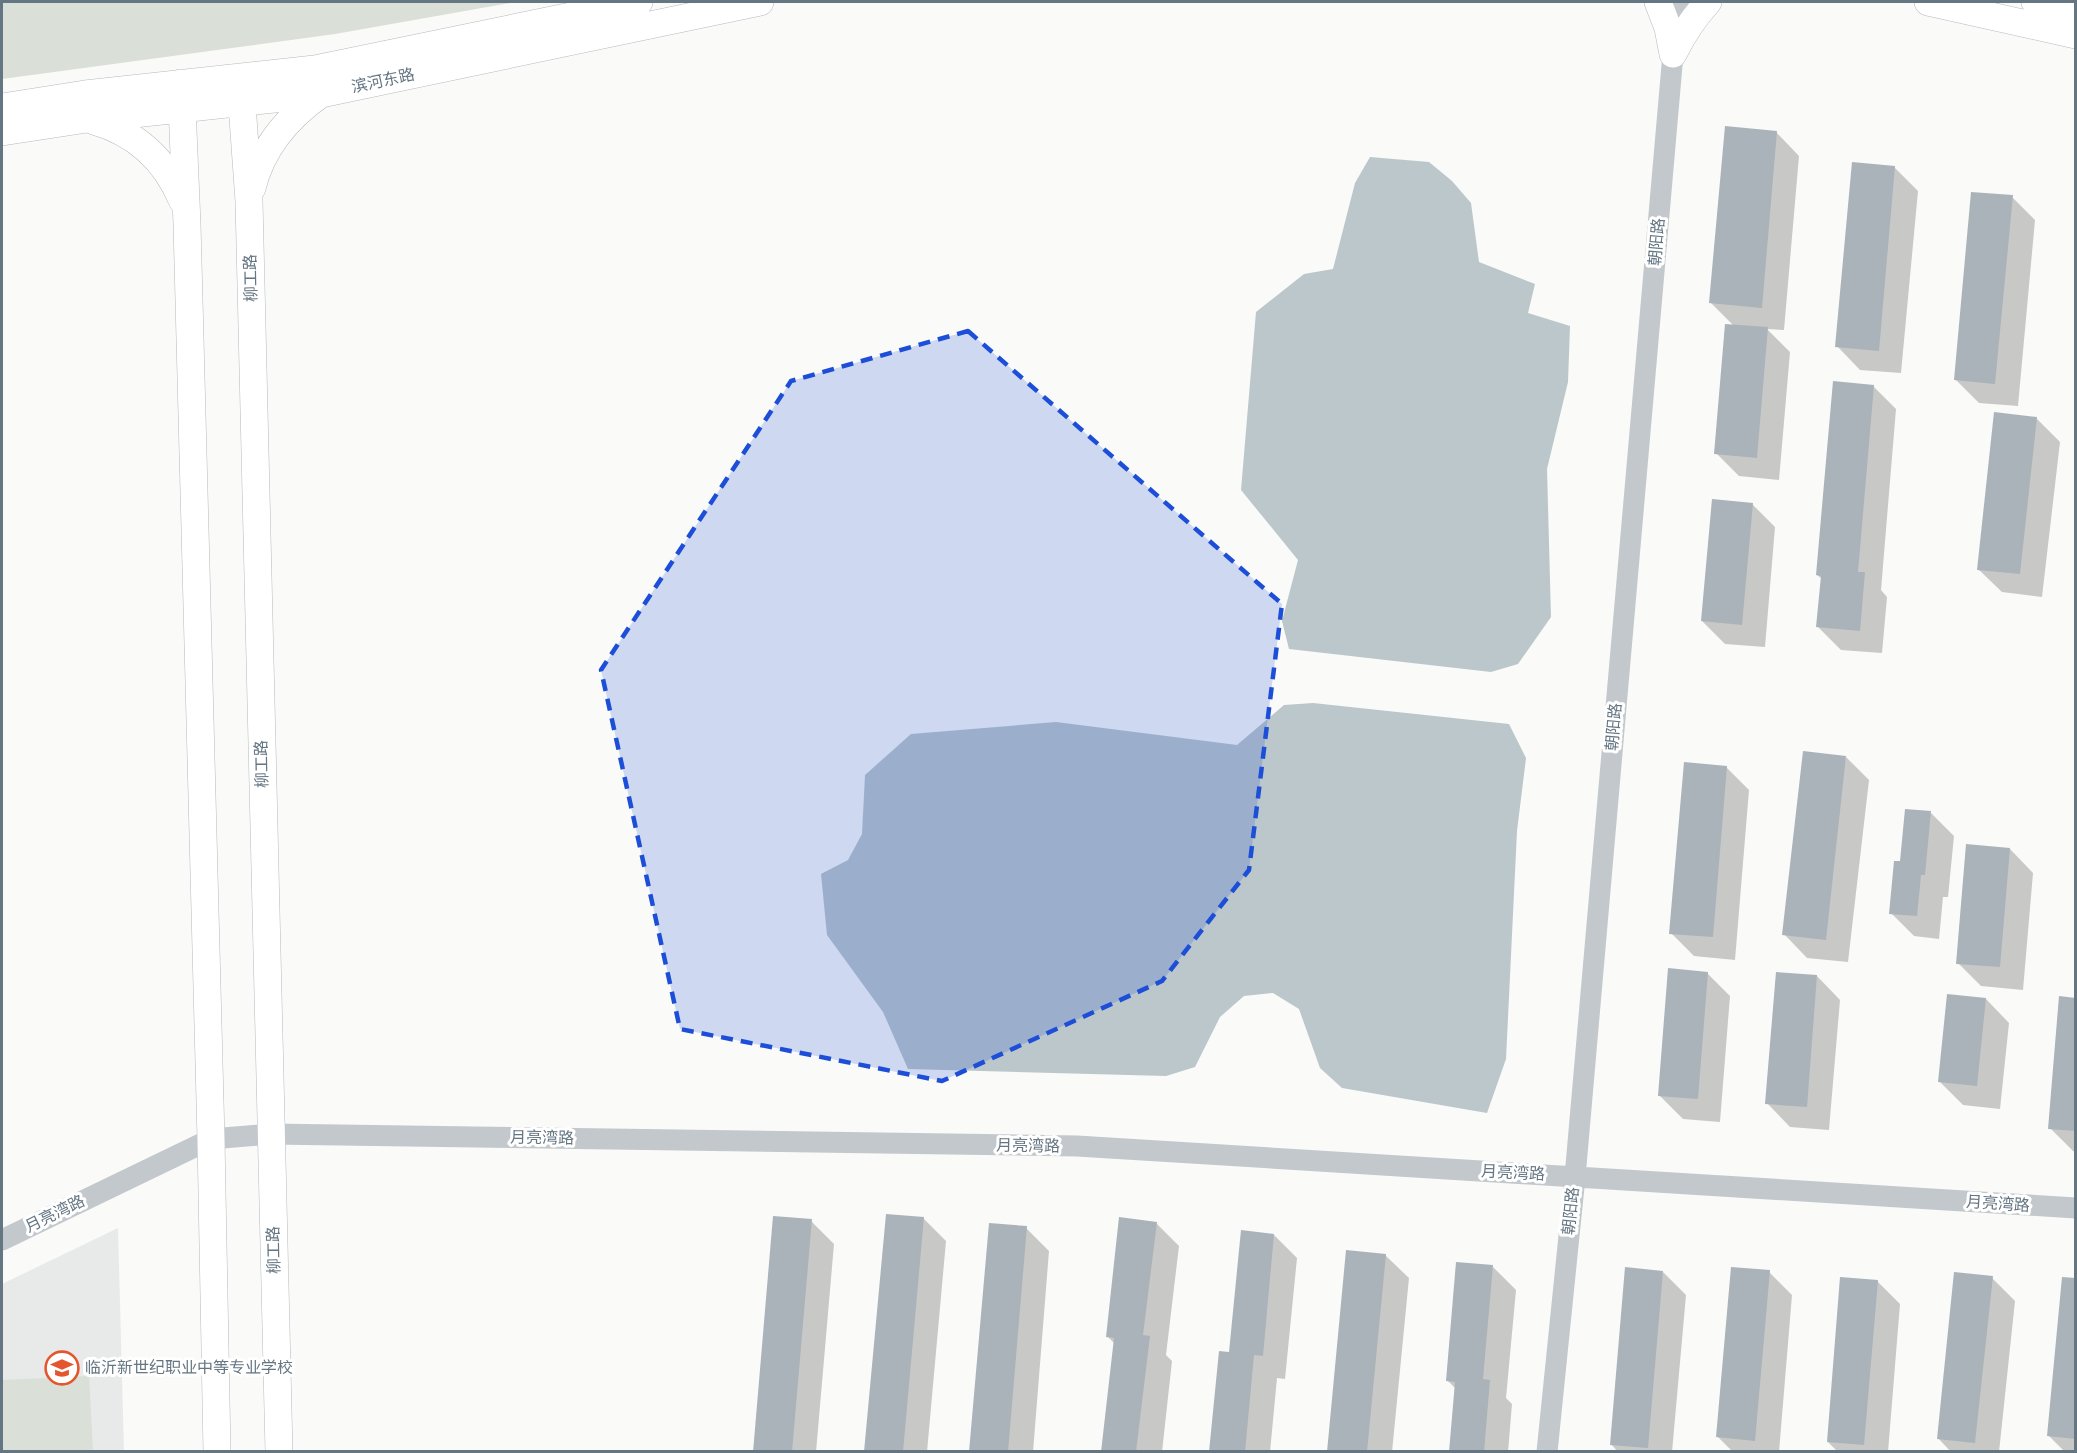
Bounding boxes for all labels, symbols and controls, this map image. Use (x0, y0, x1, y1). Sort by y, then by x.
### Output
street label: 滨河东路 (350, 65, 416, 97)
street label: 朝阳路 (1645, 217, 1669, 267)
street label: 柳工路 (241, 254, 261, 302)
street label: 朝阳路 (1602, 702, 1626, 752)
street label: 柳工路 (252, 740, 272, 788)
street label: 月亮湾路 (510, 1127, 574, 1149)
street label: 月亮湾路 (996, 1135, 1060, 1157)
street label: 月亮湾路 (1481, 1161, 1545, 1185)
street label: 朝阳路 (1559, 1186, 1583, 1236)
street label: 月亮湾路 (22, 1191, 88, 1237)
street label: 月亮湾路 (1965, 1192, 2031, 1216)
street label: 柳工路 (264, 1226, 284, 1274)
school or university icon: 临沂新世纪职业中等专业学校 (44, 1350, 80, 1386)
place label: 临沂新世纪职业中等专业学校 (85, 1358, 293, 1378)

